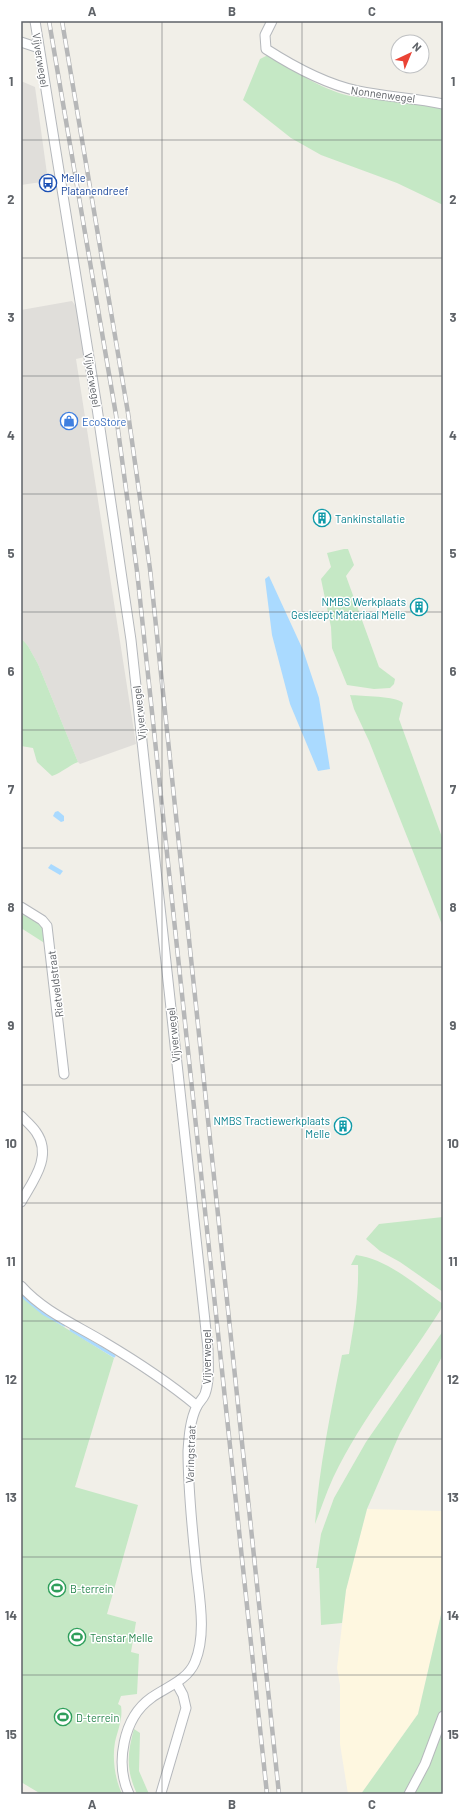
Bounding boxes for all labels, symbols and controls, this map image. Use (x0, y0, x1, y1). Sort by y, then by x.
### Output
text: A (88, 3, 97, 19)
text: B (228, 3, 236, 19)
text: C (368, 3, 376, 19)
street label: Vijverwegel (30, 32, 52, 88)
north arrow (390, 34, 430, 74)
text: N (410, 39, 424, 54)
text: 1 (9, 73, 13, 89)
text: 1 (451, 73, 455, 89)
street label: Nonnenwegel (350, 83, 416, 105)
place label: Melle Platanendreef (61, 171, 128, 197)
bus stop icon: Melle Platanendreef (38, 173, 58, 193)
text: 2 (7, 191, 15, 207)
text: 2 (449, 191, 457, 207)
text: 3 (7, 309, 15, 325)
text: 3 (449, 309, 457, 325)
street label: Vijverwegel (82, 352, 104, 408)
shop icon: EcoStore (59, 411, 79, 431)
place label: EcoStore (82, 415, 127, 428)
text: 4 (7, 427, 15, 443)
text: 4 (449, 427, 457, 443)
building icon: Tankinstallatie (312, 508, 332, 528)
place label: Tankinstallatie (335, 512, 405, 525)
text: 5 (7, 545, 15, 561)
text: 5 (449, 545, 457, 561)
place label: NMBS Werkplaats Gesleept Materiaal Melle (291, 595, 406, 621)
building icon: NMBS Werkplaats Gesleept Materiaal Melle (409, 597, 429, 617)
text: 6 (8, 663, 15, 679)
text: 6 (450, 663, 457, 679)
street label: Vijverwegel (130, 685, 148, 741)
text: 7 (8, 781, 15, 797)
text: 7 (450, 781, 457, 797)
text: 8 (7, 899, 15, 915)
text: 8 (449, 899, 457, 915)
street label: Rietveldstraat (44, 950, 66, 1018)
street label: Vijverwegel (164, 1007, 182, 1063)
text: 9 (8, 1017, 15, 1033)
text: 9 (450, 1017, 457, 1033)
place label: NMBS Tractiewerkplaats Melle (213, 1114, 330, 1140)
building icon: NMBS Tractiewerkplaats Melle (333, 1116, 353, 1136)
text: 10 (5, 1135, 17, 1151)
text: 10 (447, 1135, 459, 1151)
text: 11 (6, 1253, 16, 1269)
text: 11 (448, 1253, 458, 1269)
street label: Vijverwegel (200, 1329, 213, 1385)
text: 12 (5, 1371, 17, 1387)
text: 12 (447, 1371, 459, 1387)
street label: Varingstraat (182, 1424, 198, 1484)
text: 13 (5, 1489, 17, 1505)
text: 13 (447, 1489, 459, 1505)
sports icon: B-terrein (47, 1578, 67, 1598)
place label: B-terrein (70, 1582, 113, 1595)
text: 14 (5, 1607, 17, 1623)
text: 14 (447, 1607, 459, 1623)
sports icon: Tenstar Melle (67, 1627, 87, 1647)
place label: Tenstar Melle (90, 1631, 153, 1644)
sports icon: D-terrein (53, 1707, 73, 1727)
place label: D-terrein (76, 1711, 119, 1724)
text: 15 (5, 1726, 17, 1742)
text: 15 (447, 1726, 459, 1742)
text: A (88, 1796, 97, 1812)
text: B (228, 1796, 236, 1812)
text: C (368, 1796, 376, 1812)

